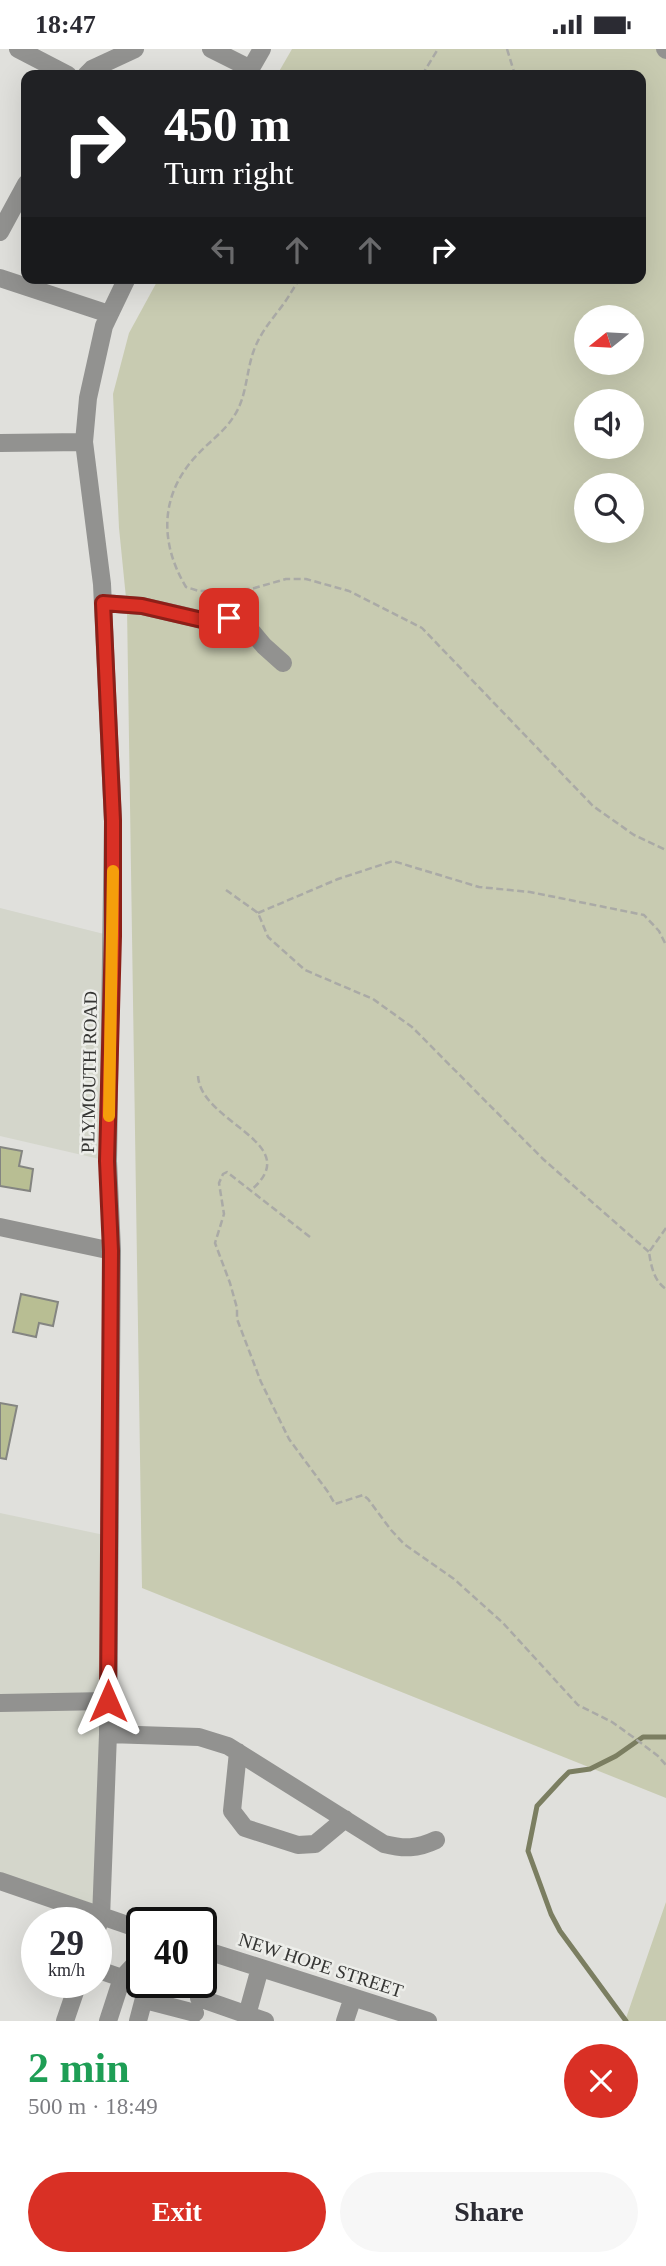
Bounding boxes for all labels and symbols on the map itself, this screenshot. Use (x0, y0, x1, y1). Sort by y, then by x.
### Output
north arrow (574, 305, 644, 375)
pin (199, 588, 259, 648)
street label: PLYMOUTH ROAD (77, 991, 101, 1153)
position arrow (71, 1664, 145, 1738)
speed limit sign: 40 (126, 1907, 217, 1998)
street label: NEW HOPE STREET (236, 1928, 406, 2002)

